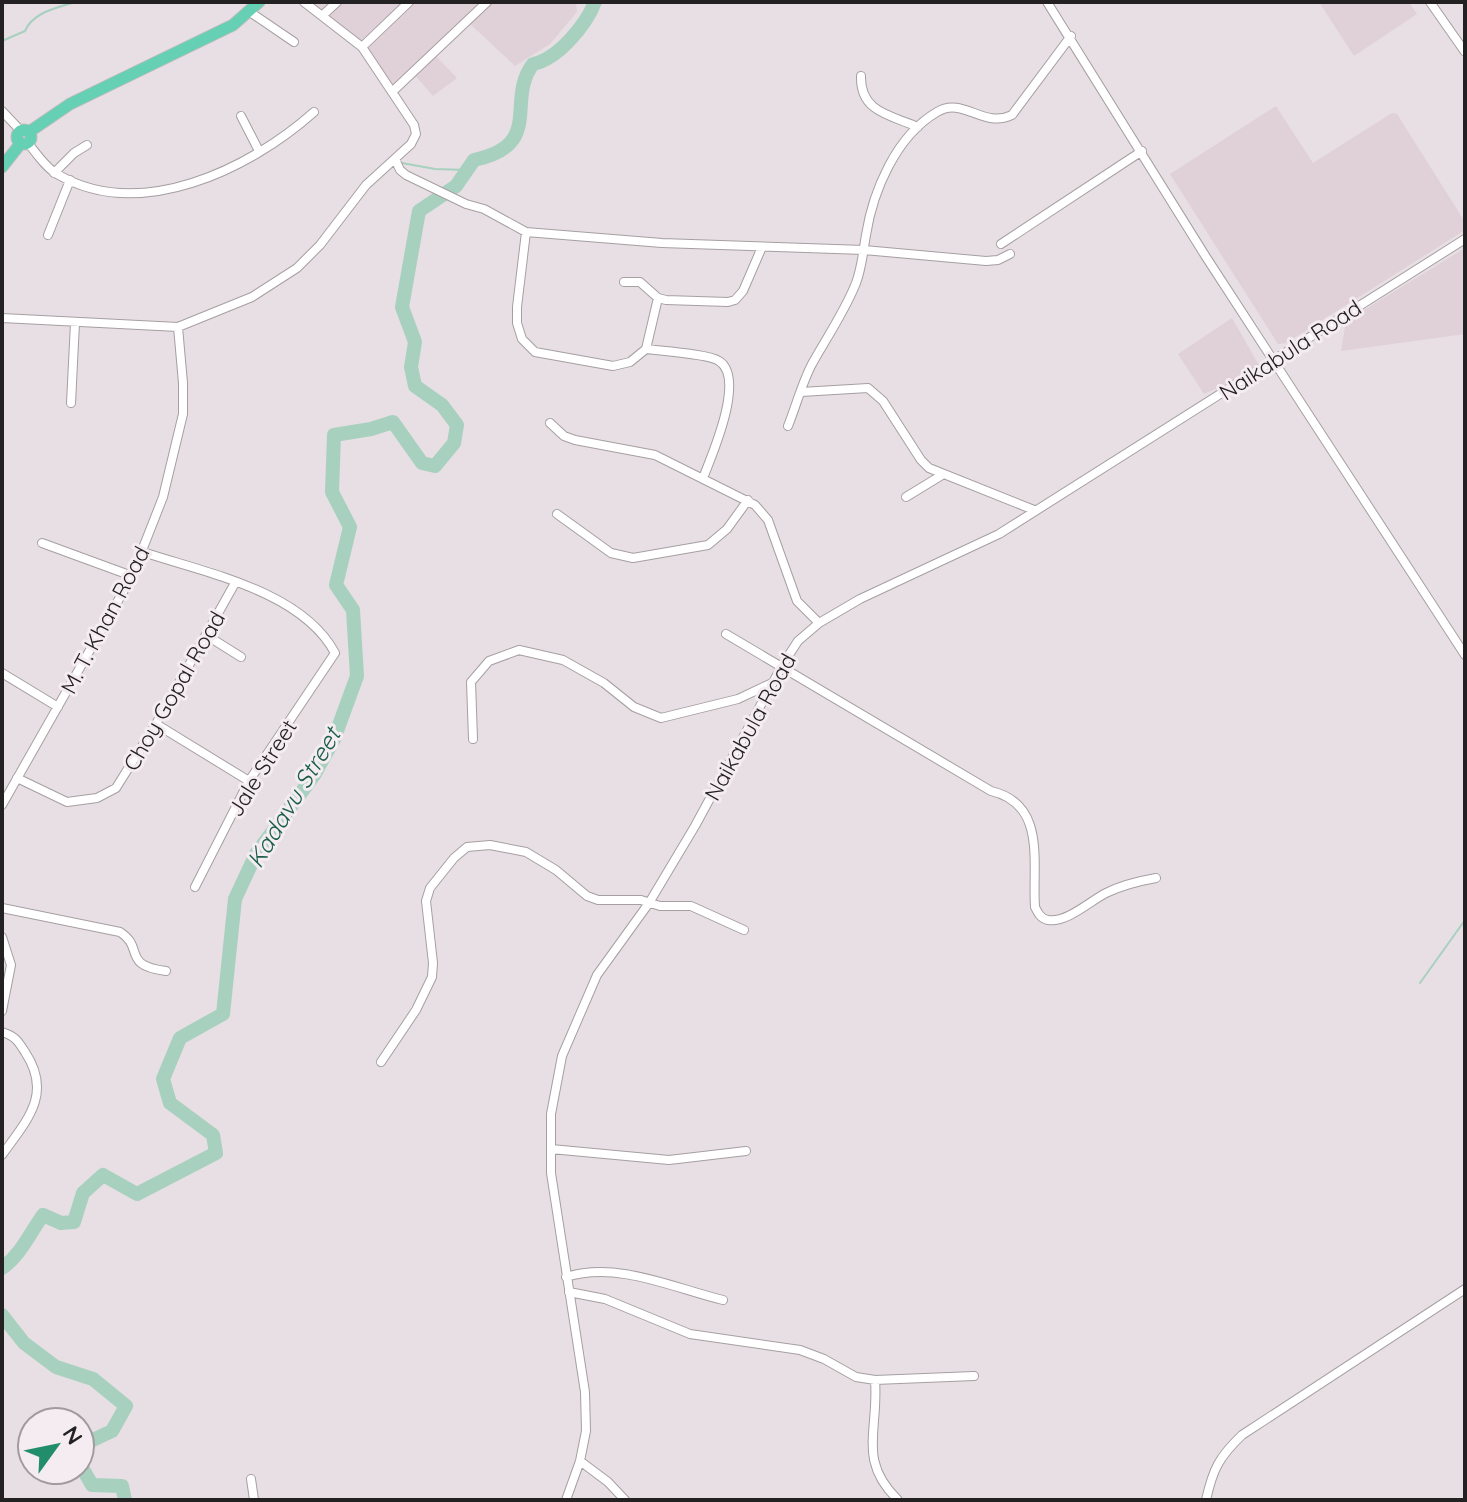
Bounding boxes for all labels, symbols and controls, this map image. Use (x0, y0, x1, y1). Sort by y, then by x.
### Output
street label: Naikabula Road (1214, 294, 1366, 406)
street label: M. T. Khan Road (54, 541, 156, 699)
street label: Choy Gopal Road (117, 606, 231, 776)
street label: Naikabula Road (698, 649, 802, 805)
street label: Jale Street (221, 714, 303, 822)
water label: Kadavu Street (240, 720, 348, 873)
north arrow (16, 1406, 96, 1486)
text: N (57, 1421, 89, 1450)

